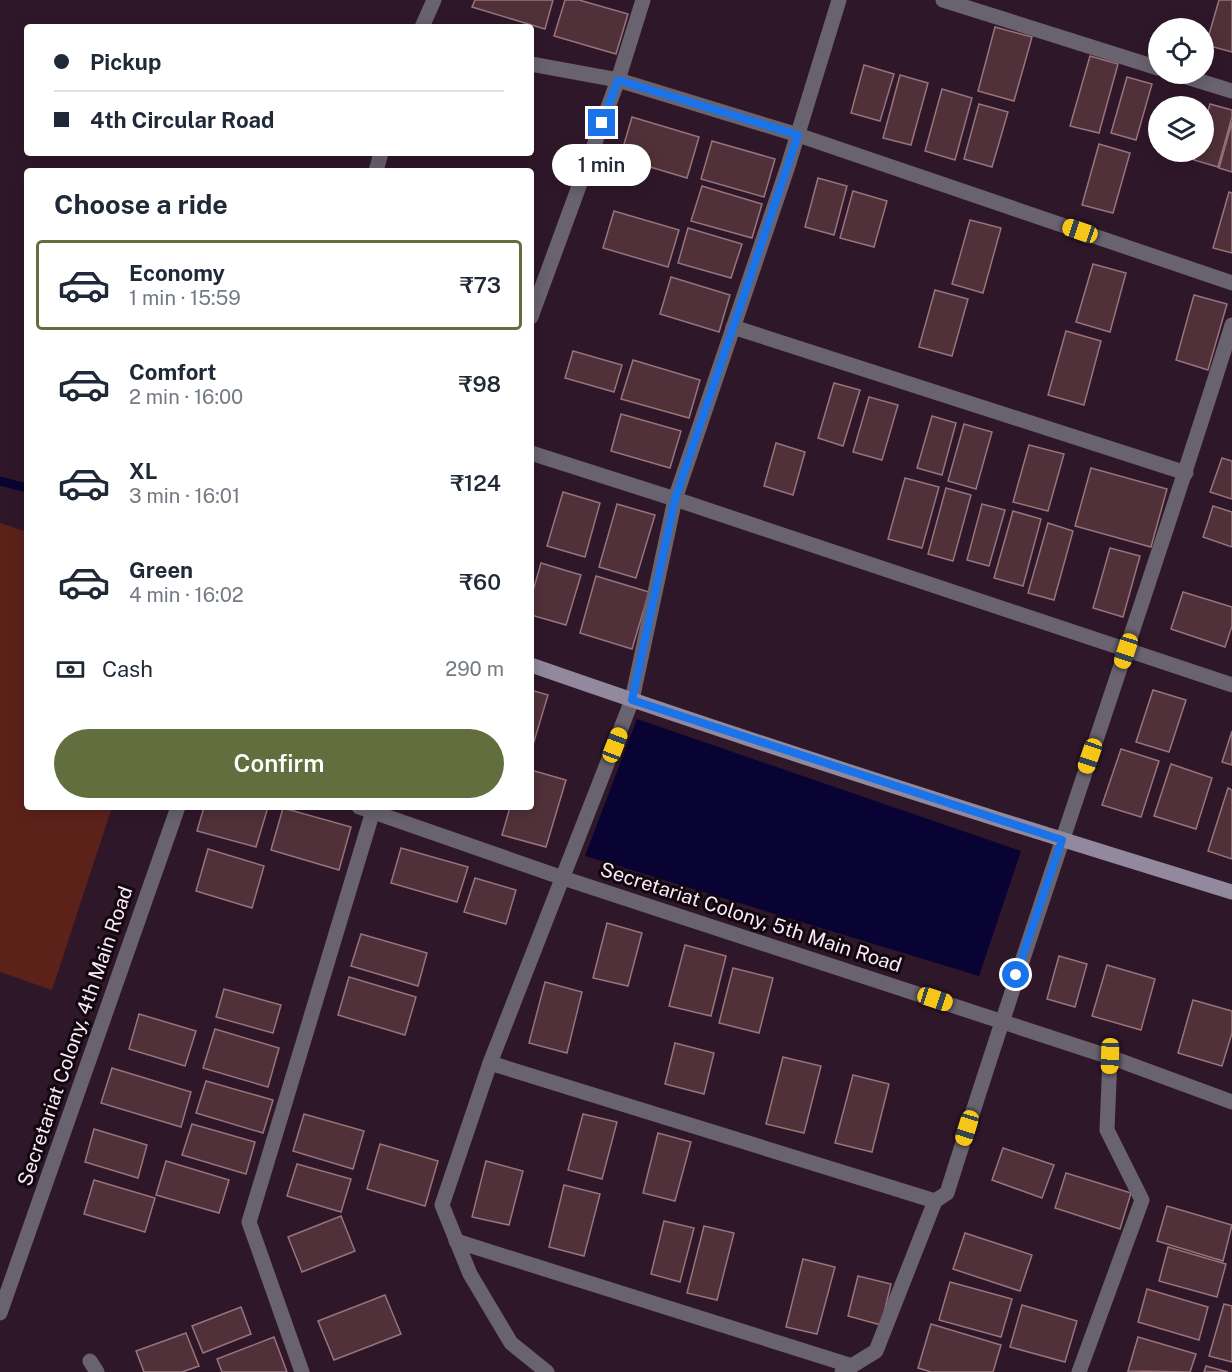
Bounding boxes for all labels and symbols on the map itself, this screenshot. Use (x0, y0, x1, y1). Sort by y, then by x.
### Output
route end (588, 109, 615, 136)
callout: 1 min (552, 144, 652, 186)
car (1060, 217, 1100, 245)
car (1112, 631, 1140, 671)
car (600, 725, 630, 765)
car (1076, 736, 1104, 776)
street label: Secretariat Colony, 5th Main Road (597, 857, 905, 977)
street label: Secretariat Colony, 4th Main Road (12, 883, 138, 1189)
route start (1002, 961, 1029, 988)
car (915, 985, 955, 1013)
car (1100, 1038, 1120, 1074)
car (953, 1108, 981, 1148)

